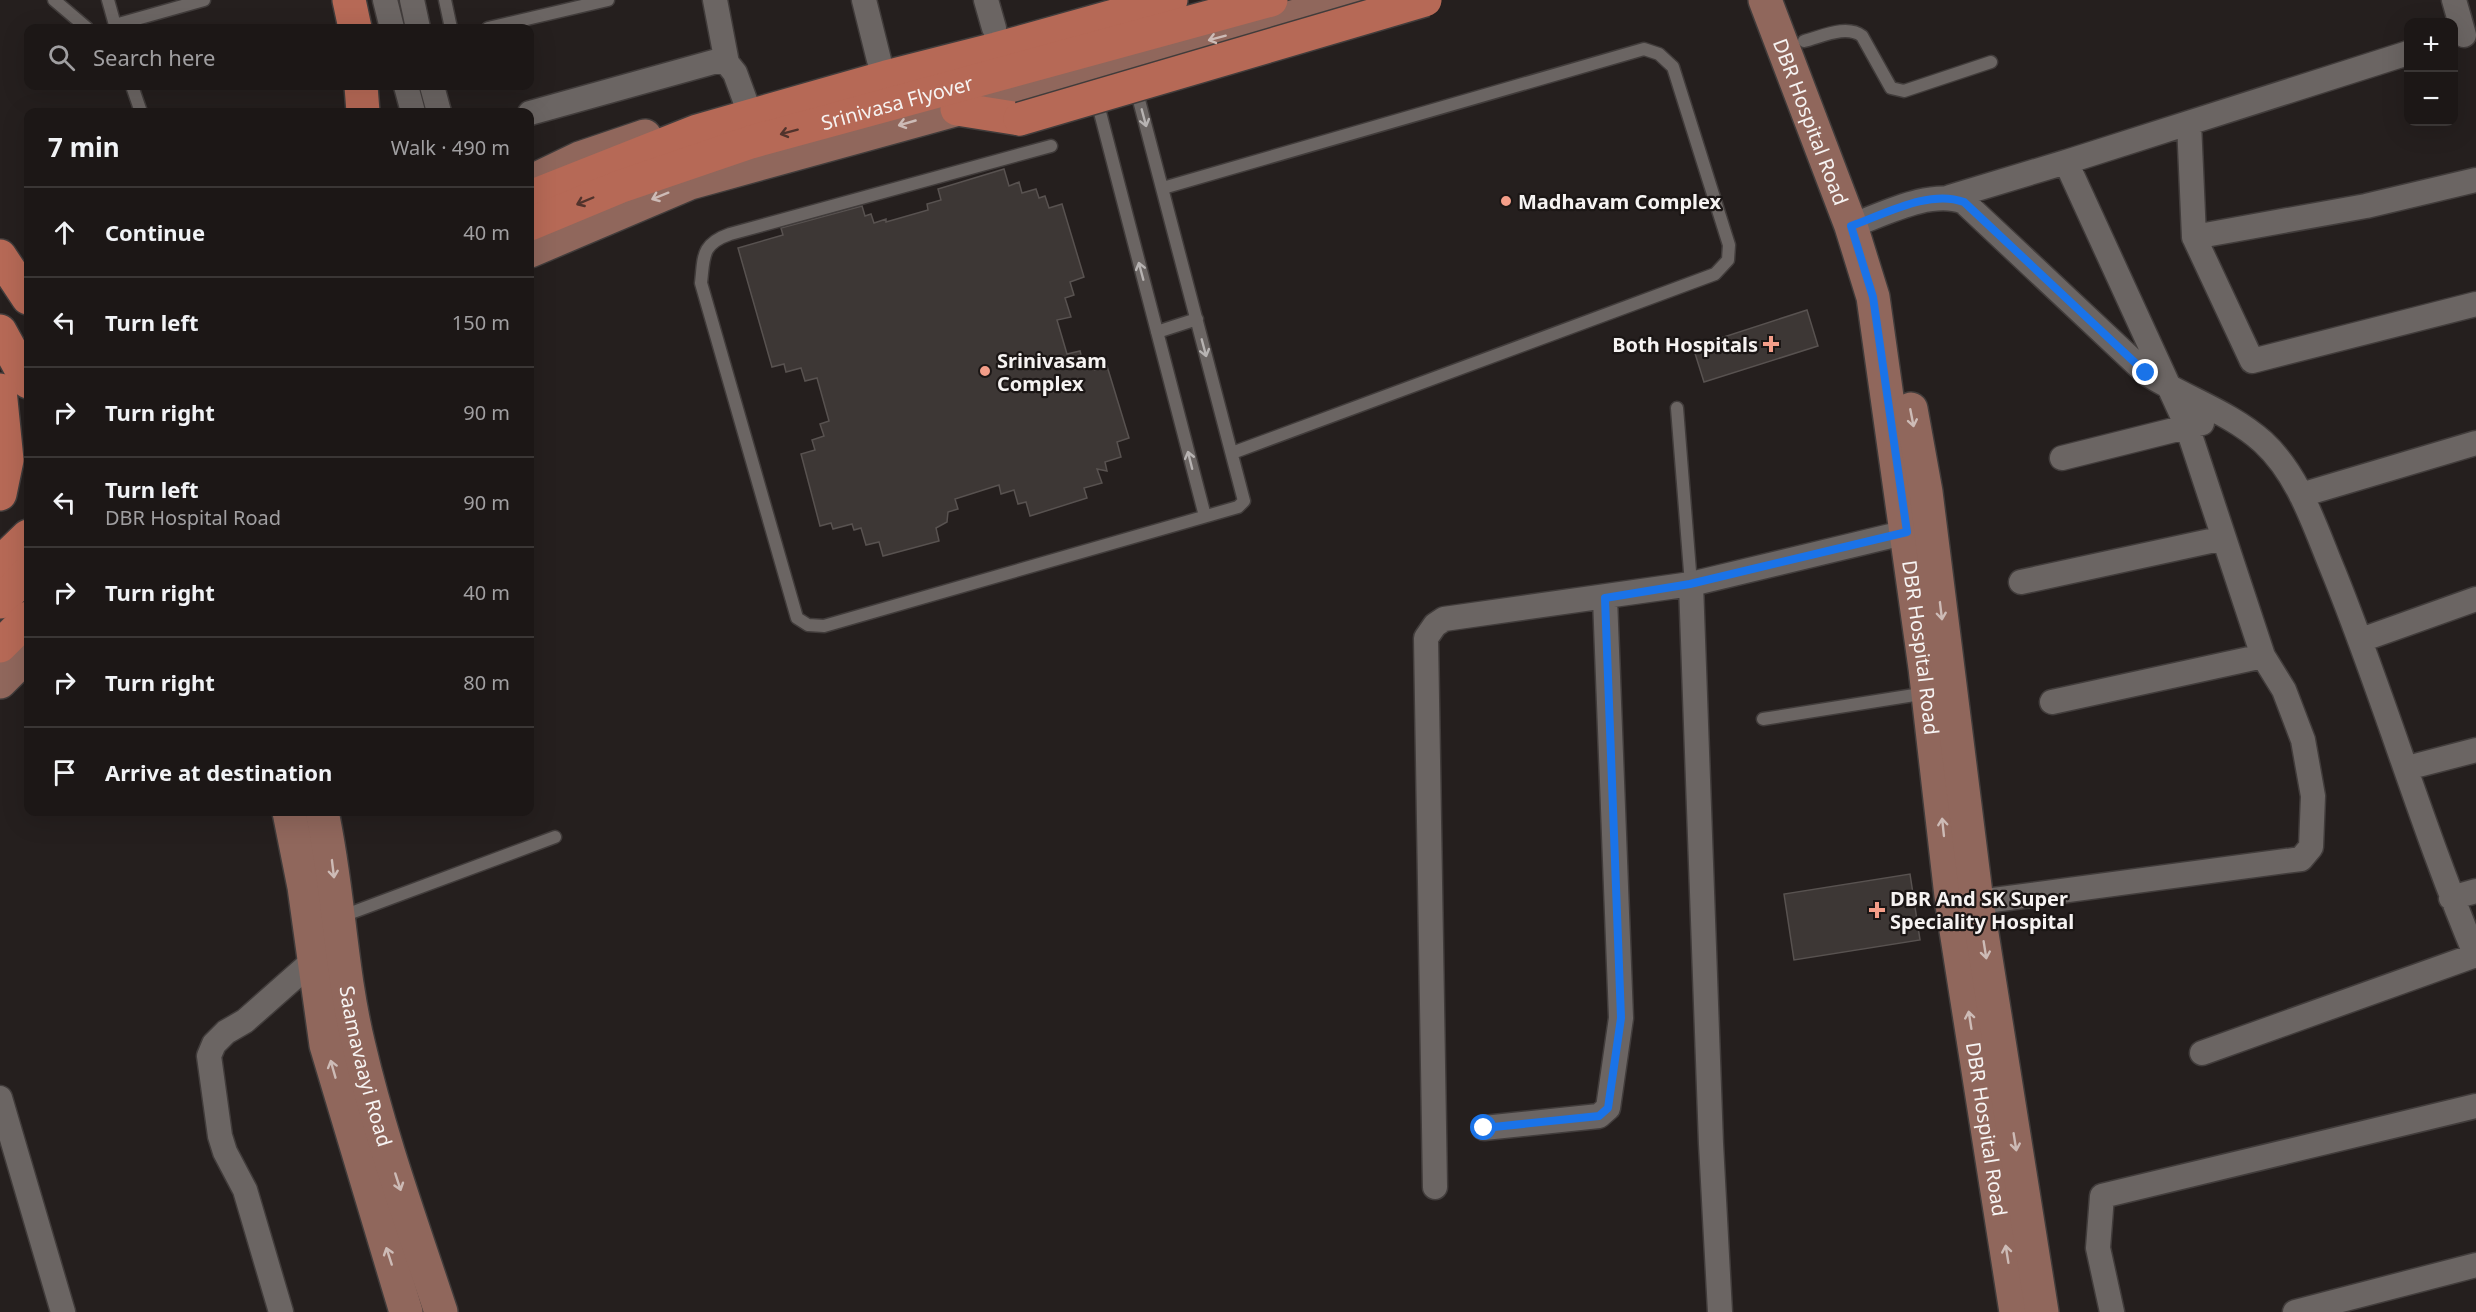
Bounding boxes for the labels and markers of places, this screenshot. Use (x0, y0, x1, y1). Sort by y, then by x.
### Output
place label: Madhavam Complex (1518, 188, 1722, 215)
marker: Madhavam Complex (1499, 194, 1513, 208)
place label: Both Hospitals (1612, 331, 1758, 358)
marker: Both Hospitals (1762, 335, 1780, 353)
place label: Srinivasam Complex (997, 347, 1107, 397)
marker: Srinivasam Complex (978, 364, 992, 378)
place label: DBR And SK Super Speciality Hospital (1890, 885, 2074, 935)
marker: DBR And SK Super Speciality Hospital (1868, 901, 1886, 919)

